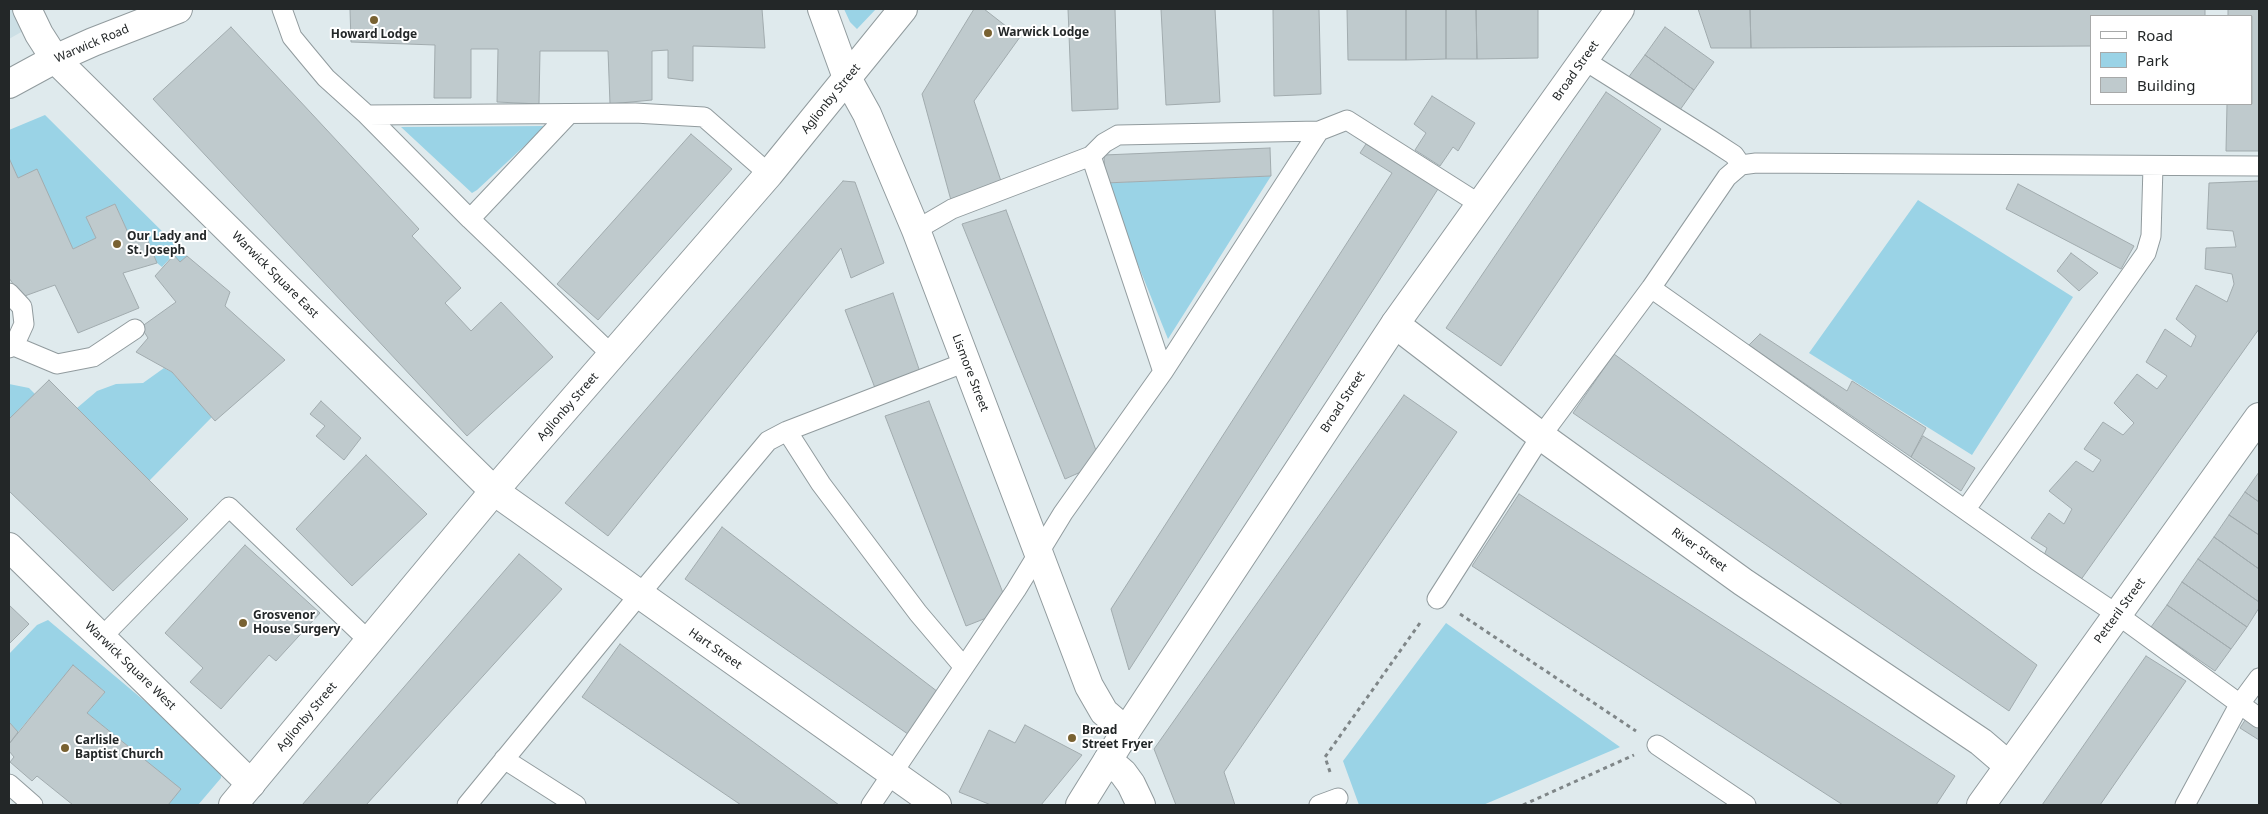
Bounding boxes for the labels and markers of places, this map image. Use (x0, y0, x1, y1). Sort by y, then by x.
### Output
marker: Howard Lodge (368, 14, 380, 26)
place label: Warwick Lodge (998, 26, 1089, 40)
marker: Warwick Lodge (982, 27, 994, 39)
place label: Howard Lodge (331, 28, 417, 42)
place label: Our Lady and St. Joseph (127, 230, 207, 258)
marker: Our Lady and St. Joseph (111, 238, 123, 250)
place label: Grosvenor House Surgery (253, 609, 340, 637)
marker: Grosvenor House Surgery (237, 617, 249, 629)
place label: Broad Street Fryer (1082, 724, 1153, 752)
marker: Broad Street Fryer (1066, 732, 1078, 744)
place label: Carlisle Baptist Church (75, 734, 163, 762)
marker: Carlisle Baptist Church (59, 742, 71, 754)

